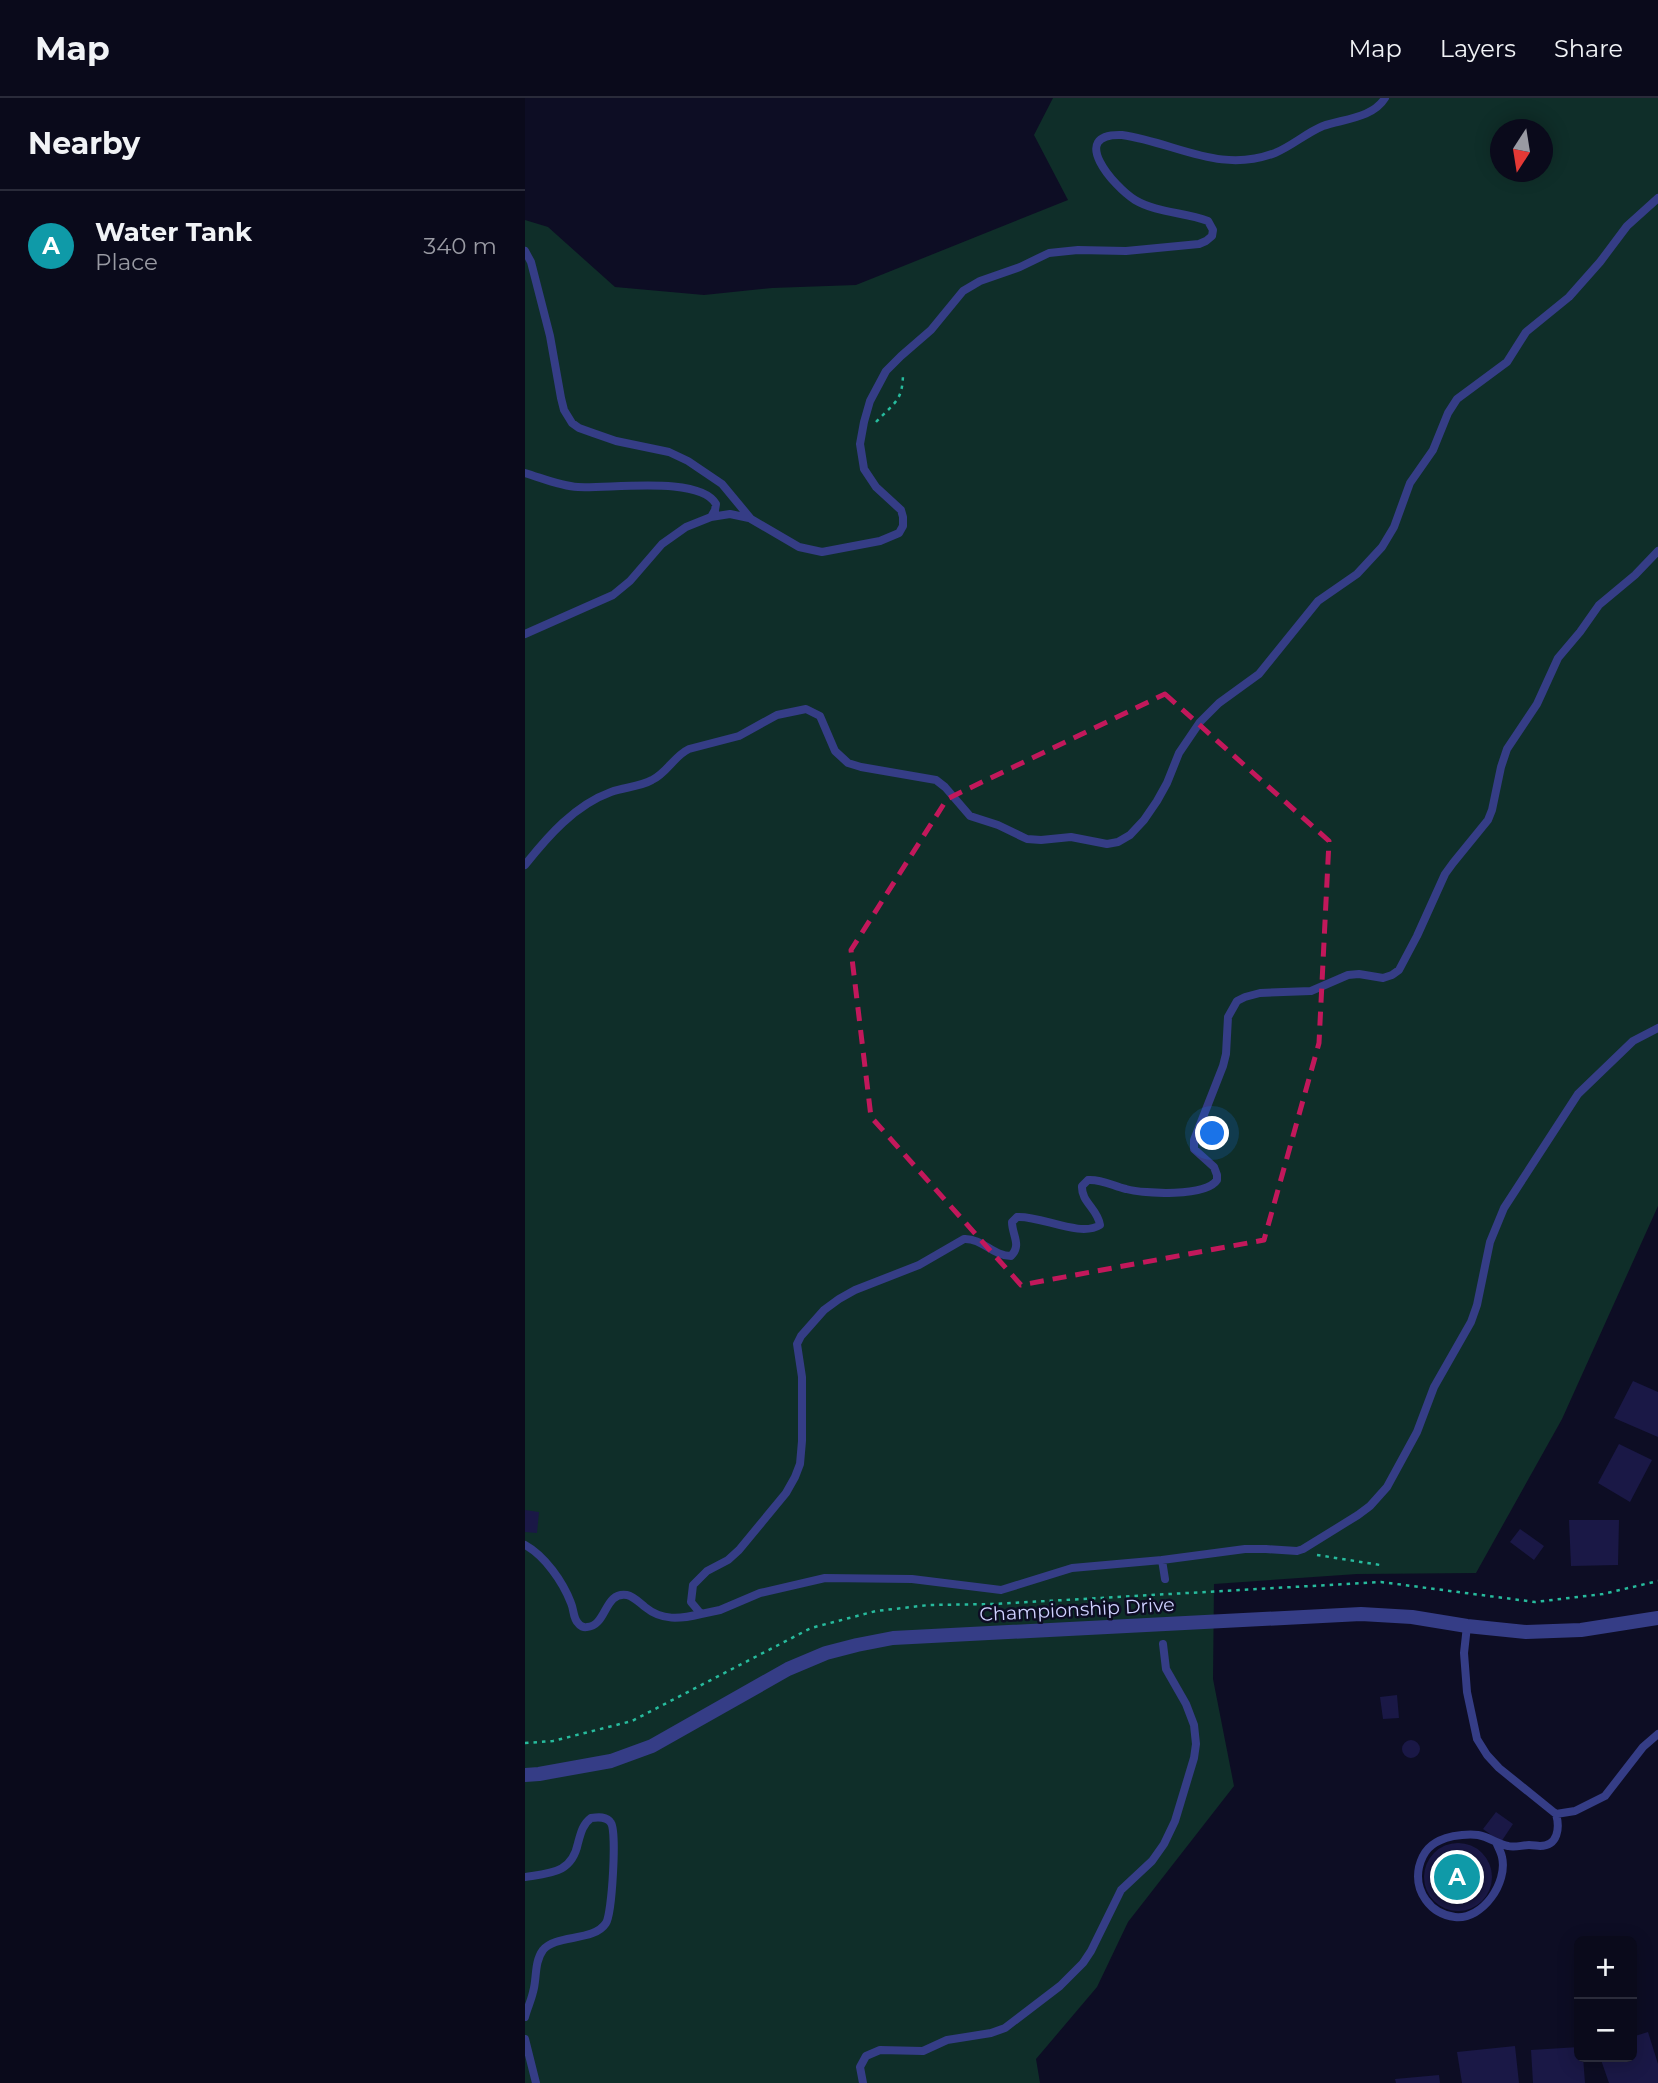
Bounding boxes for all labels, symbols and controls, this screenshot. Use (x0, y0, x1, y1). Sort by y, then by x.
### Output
text: Map (35, 28, 110, 68)
text: Map (1348, 34, 1402, 63)
text: Layers (1440, 34, 1516, 63)
text: Share (1554, 34, 1623, 63)
north arrow (1490, 119, 1553, 182)
text: Nearby (28, 125, 140, 162)
text: Water Tank (95, 216, 252, 248)
text: A (42, 232, 60, 260)
text: 340 m (423, 232, 497, 260)
text: Place (95, 248, 158, 276)
your location (1195, 1116, 1229, 1150)
street label: Championship Drive (979, 1593, 1175, 1626)
pin: A (1434, 1851, 1480, 1903)
map controls (1574, 1936, 1637, 2062)
button: + (1574, 1936, 1637, 1999)
button: − (1574, 1999, 1637, 2062)

